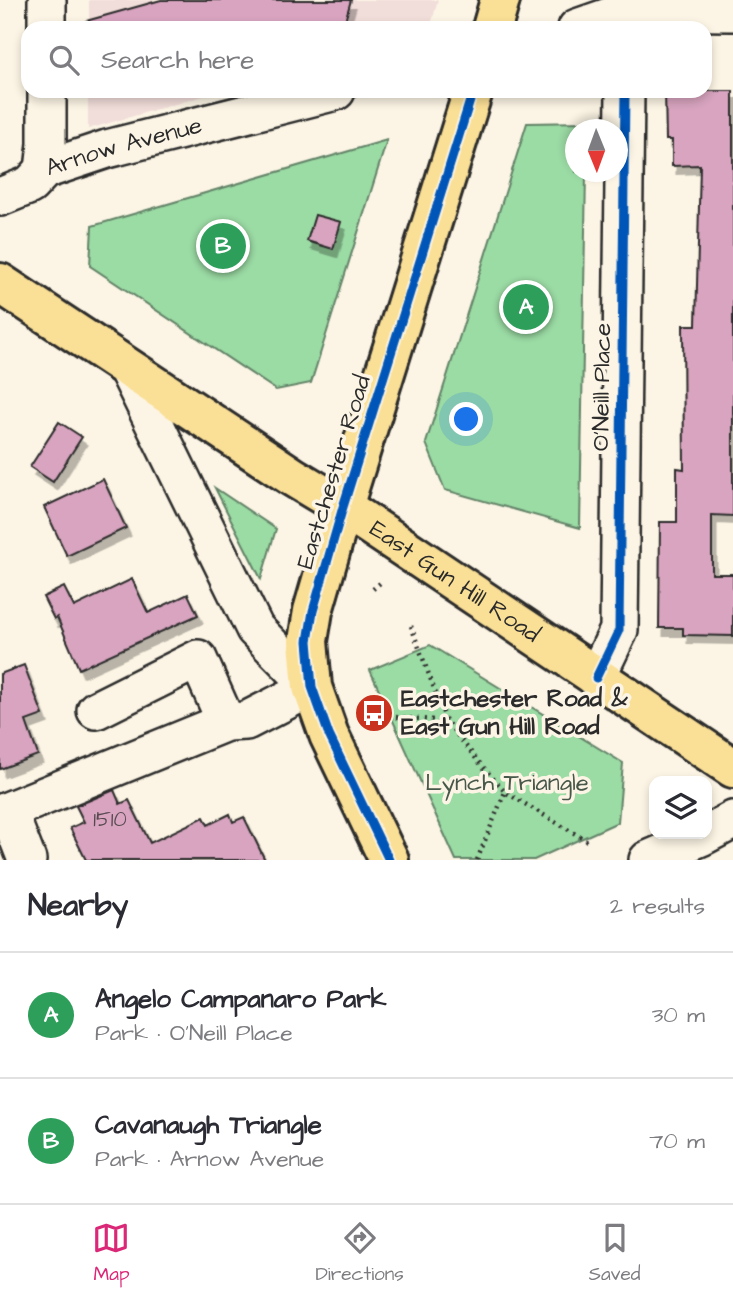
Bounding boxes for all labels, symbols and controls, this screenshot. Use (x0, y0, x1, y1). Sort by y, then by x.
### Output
search box (21, 21, 712, 98)
icon: search (45, 41, 83, 79)
text: Search here (101, 42, 254, 78)
street label: Arnow Avenue (41, 109, 206, 185)
north arrow (565, 119, 628, 182)
pin: B (200, 220, 246, 272)
pin: A (503, 281, 549, 333)
street label: O'Neill Place (584, 323, 620, 451)
street label: Eastchester Road (288, 371, 380, 573)
your location (449, 402, 483, 436)
street label: East Gun Hill Road (363, 512, 547, 651)
place label: Eastchester Road & East Gun Hill Road (401, 682, 629, 744)
bus stop icon: Eastchester Road & East Gun Hill Road (353, 692, 395, 734)
park label: Lynch Triangle (425, 766, 589, 801)
map controls (649, 776, 712, 839)
button: layers (649, 776, 712, 839)
house number: 1510 (93, 805, 127, 834)
text: Nearby (28, 885, 128, 927)
text: 2 results (610, 890, 705, 922)
text: Angelo Campanaro Park (95, 981, 387, 1017)
text: A (44, 999, 58, 1031)
text: 30 m (652, 999, 705, 1031)
text: Park · O'Neill Place (95, 1017, 293, 1049)
text: Cavanaugh Triangle (95, 1107, 322, 1143)
text: B (43, 1125, 59, 1157)
text: 70 m (649, 1125, 705, 1157)
text: Park · Arnow Avenue (95, 1143, 324, 1175)
tab: Map (92, 1219, 130, 1288)
tab: Directions (315, 1219, 404, 1288)
tab: Saved (589, 1219, 640, 1288)

